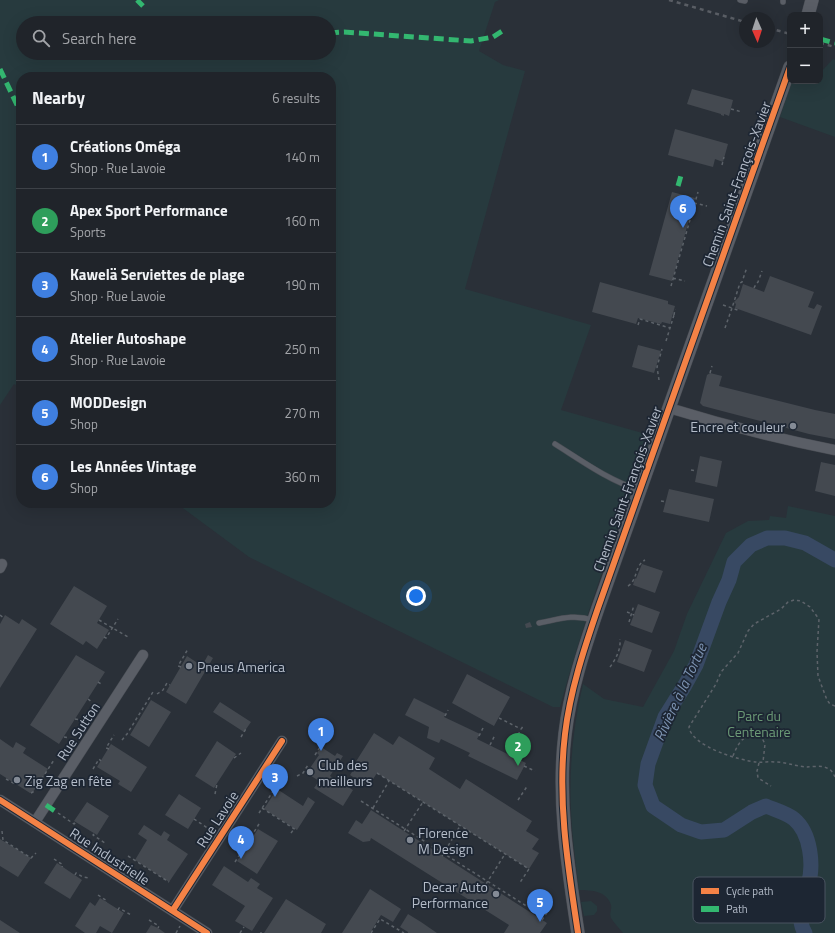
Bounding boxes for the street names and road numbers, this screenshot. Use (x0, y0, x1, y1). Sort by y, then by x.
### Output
street label: Chemin Saint-François-Xavier (696, 98, 776, 270)
street label: Chemin Saint-François-Xavier (587, 403, 667, 575)
street label: Rue Sutton (51, 698, 105, 764)
street label: Rue Lavoie (191, 786, 243, 852)
street label: Rue Industrielle (66, 822, 154, 890)

